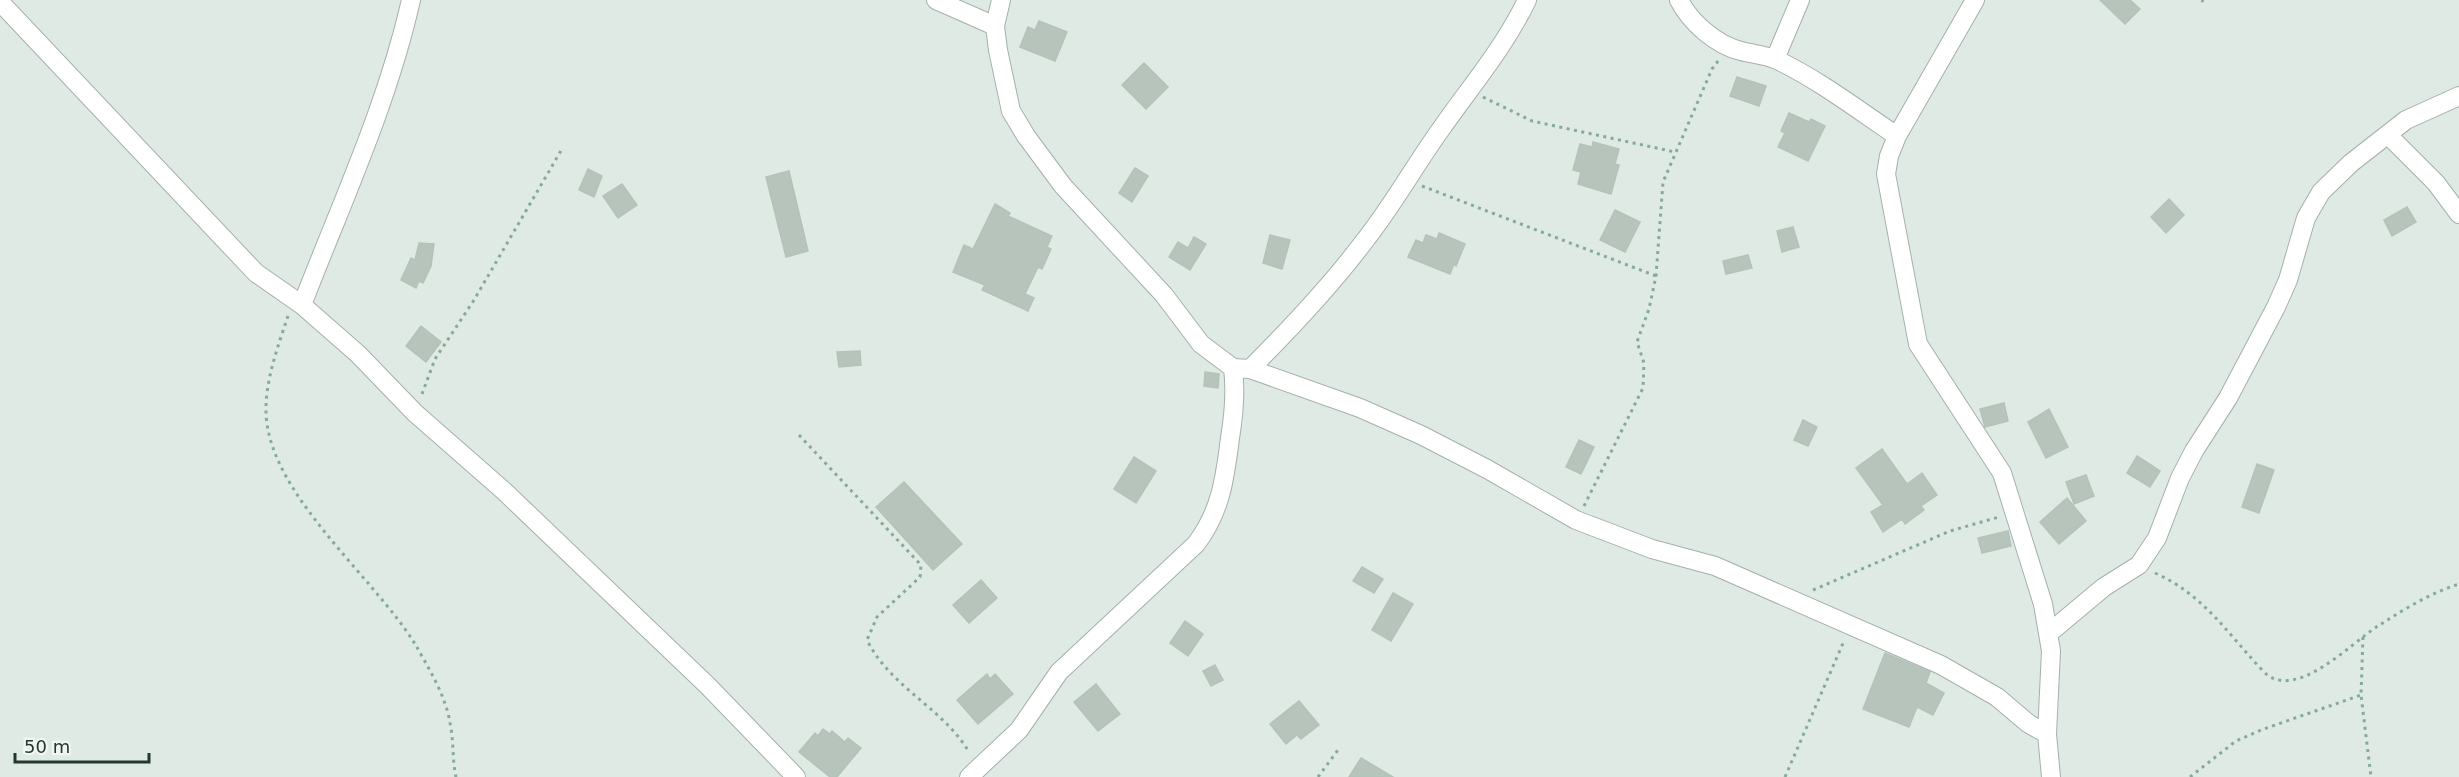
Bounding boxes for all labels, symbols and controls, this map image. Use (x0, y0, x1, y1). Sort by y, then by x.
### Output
scale bar (15, 726, 148, 764)
text: 50 m (24, 736, 70, 757)

